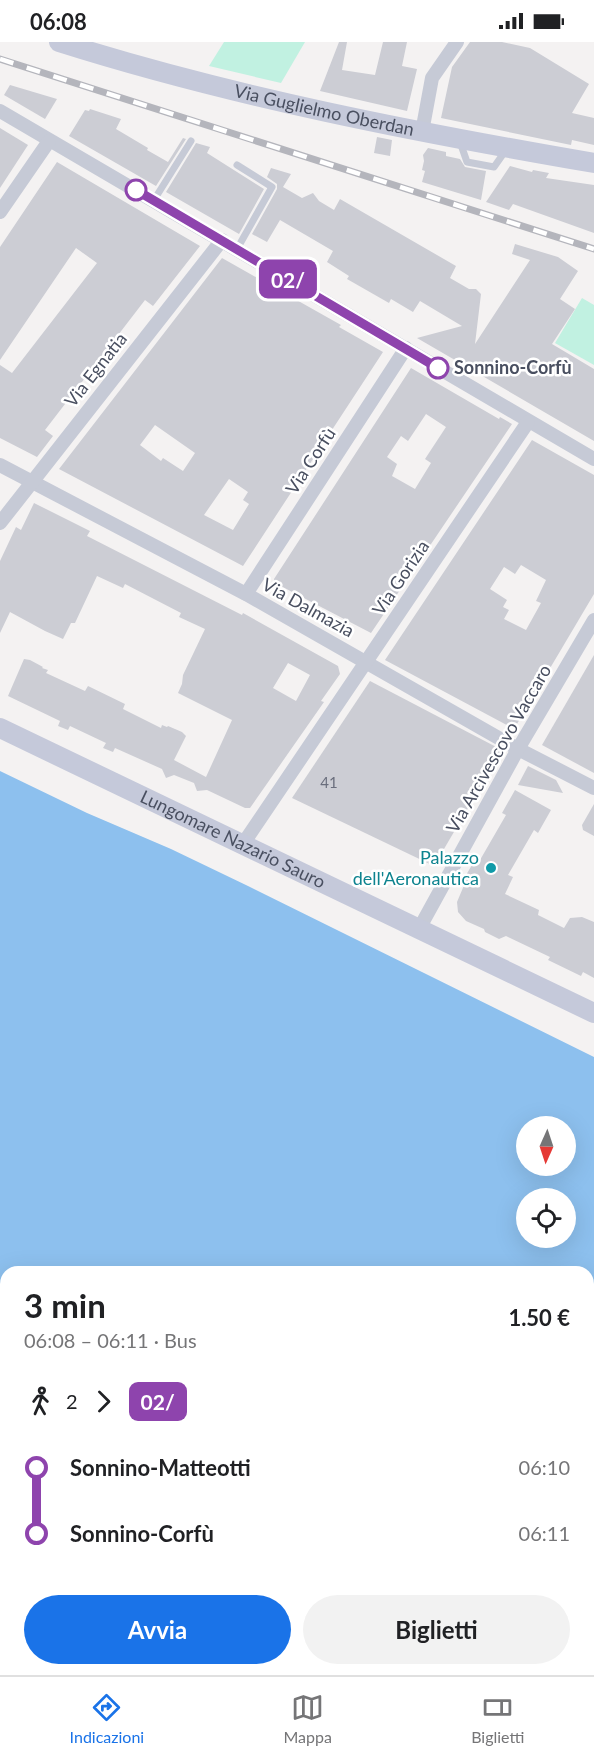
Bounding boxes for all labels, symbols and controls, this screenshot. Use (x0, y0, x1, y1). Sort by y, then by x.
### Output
text: 06:08 (30, 8, 87, 35)
street label: Via Guglielmo Oberdan (232, 79, 416, 140)
unlabelled marker (125, 179, 147, 201)
line badge: 02/ (254, 260, 322, 298)
text: 02/ (271, 267, 305, 292)
street label: Via Egnatia (59, 328, 131, 411)
place label: Sonnino-Corfù (454, 356, 572, 378)
marker: Sonnino-Corfù (427, 357, 449, 379)
street label: Via Corfù (281, 423, 340, 498)
street label: Via Gorizia (367, 536, 433, 619)
street label: Via Dalmazia (259, 573, 358, 641)
street label: Via Arcivescovo Vaccaro (441, 660, 555, 837)
house number: 41 (320, 773, 338, 791)
street label: Lungomare Nazario Sauro (137, 785, 329, 892)
place label: Palazzo dell'Aeronautica (353, 846, 479, 889)
marker: Palazzo dell'Aeronautica (484, 861, 498, 875)
north arrow (516, 1116, 576, 1176)
map controls (516, 1116, 576, 1248)
button: locate (516, 1188, 576, 1248)
text: 3 min (24, 1285, 106, 1325)
text: 1.50 € (508, 1304, 570, 1331)
text: 06:08 – 06:11 · Bus (24, 1328, 197, 1352)
icon: walk (24, 1385, 57, 1418)
icon: forward (87, 1385, 120, 1418)
text: 2 (66, 1389, 78, 1413)
text: 02/ (141, 1389, 175, 1414)
text: Sonnino-Matteotti (70, 1454, 251, 1481)
text: 06:10 (519, 1455, 570, 1479)
text: Sonnino-Corfù (70, 1520, 214, 1547)
text: 06:11 (519, 1521, 570, 1545)
button: Avvia (24, 1595, 291, 1664)
button: Biglietti (303, 1595, 570, 1664)
tab: Indicazioni (70, 1691, 144, 1746)
tab: Mappa (283, 1691, 332, 1746)
tab: Biglietti (471, 1691, 524, 1746)

